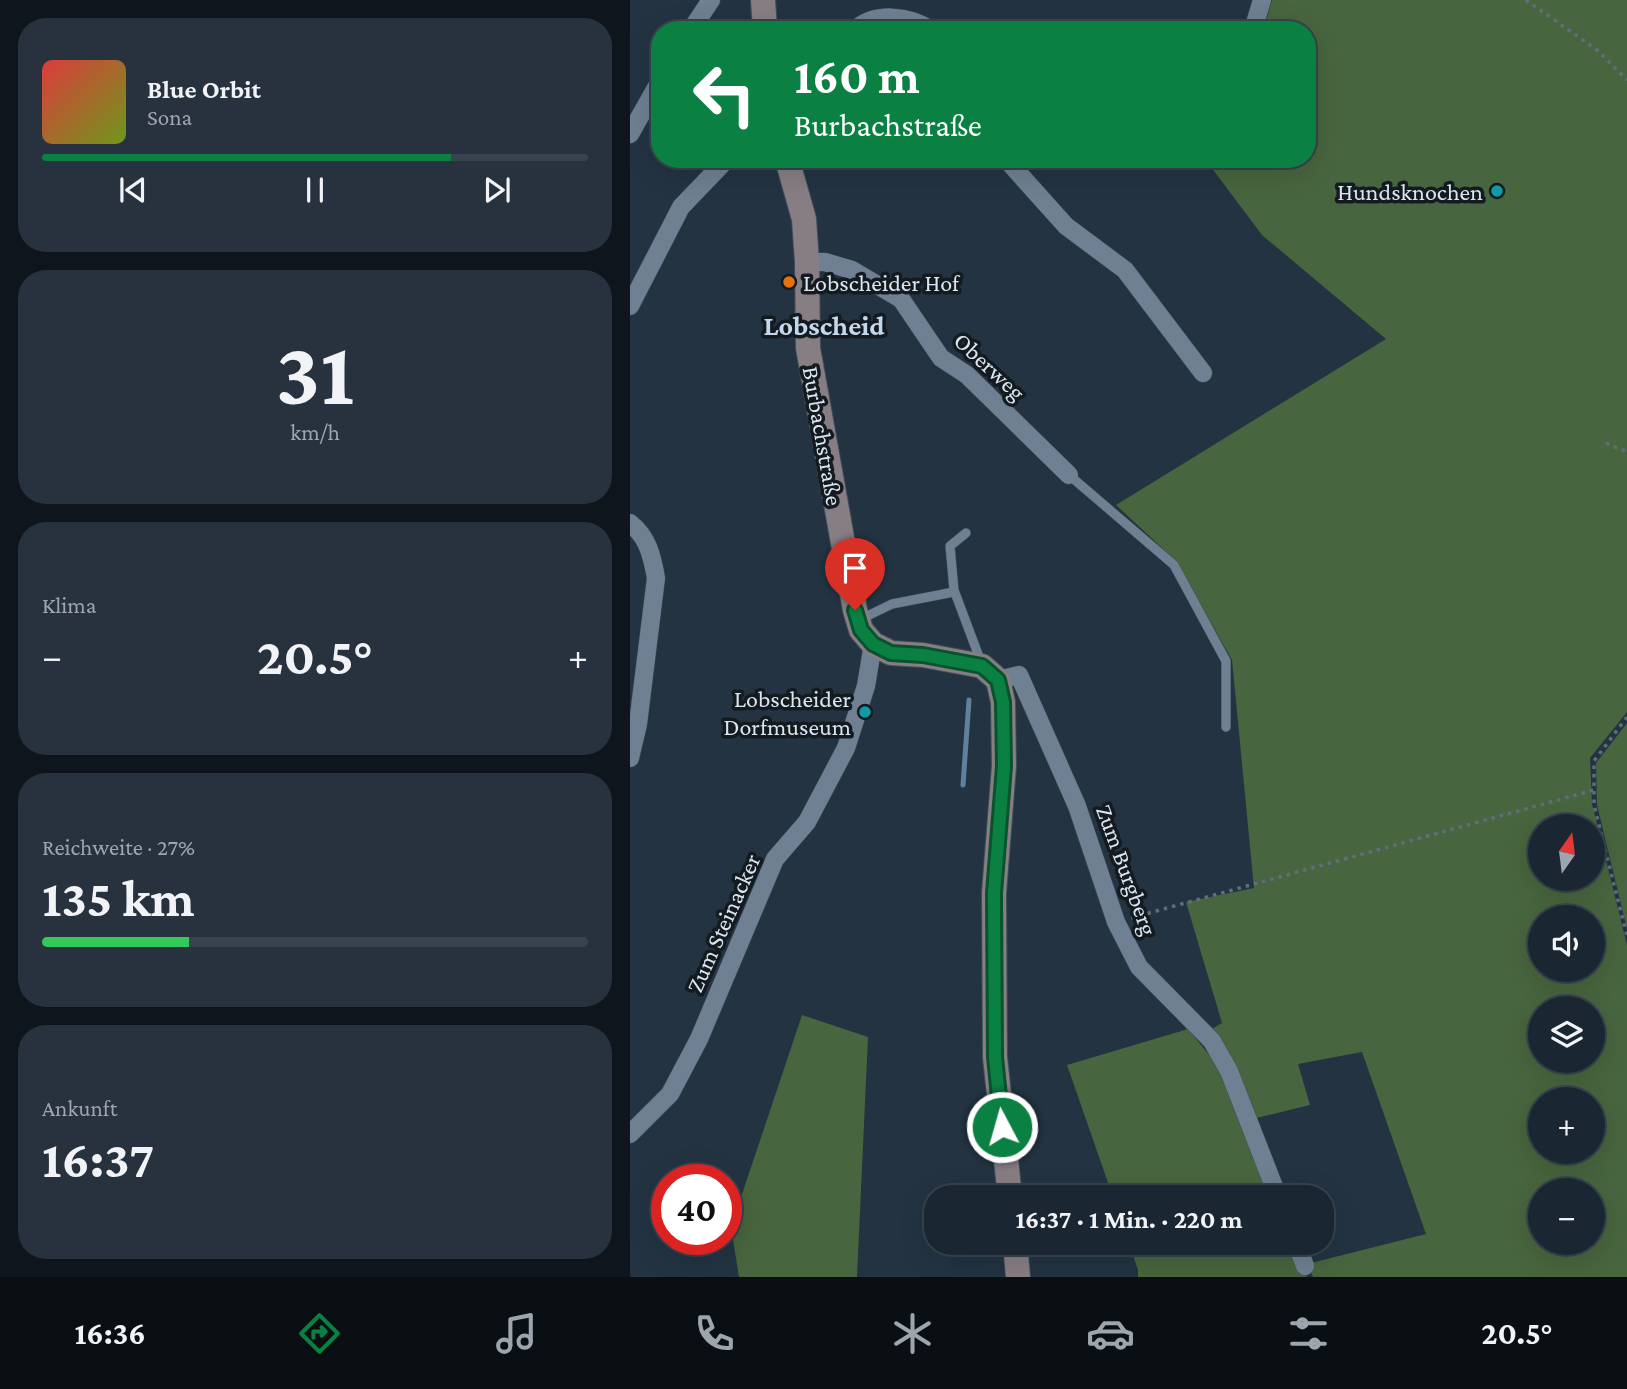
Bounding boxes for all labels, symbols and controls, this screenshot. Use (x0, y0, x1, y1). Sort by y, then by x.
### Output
icon: left (679, 49, 770, 140)
text: 160 m (794, 49, 920, 104)
text: Blue Orbit (147, 75, 261, 104)
text: Sona (147, 104, 192, 130)
text: Burbachstraße (794, 107, 982, 143)
icon: previous (114, 171, 152, 209)
icon: pause (296, 171, 334, 209)
icon: next (478, 171, 516, 209)
place label: Hundsknochen (1337, 178, 1483, 205)
marker: Hundsknochen (1489, 183, 1505, 199)
place label: Lobscheider Hof (803, 269, 961, 296)
marker: Lobscheider Hof (781, 274, 797, 290)
district label: Lobscheid (763, 310, 885, 341)
text: 31 (276, 322, 354, 424)
street label: Oberweg (949, 326, 1031, 406)
street label: Burbachstraße (797, 364, 849, 508)
text: km/h (290, 419, 340, 445)
pin (825, 538, 885, 610)
icon: arrive (836, 549, 874, 587)
text: Klima (42, 592, 96, 618)
text: 20.5° (257, 627, 373, 685)
text: − (42, 635, 62, 677)
text: + (568, 635, 588, 677)
place label: Lobscheider Dorfmuseum (723, 685, 851, 740)
marker: Lobscheider Dorfmuseum (857, 704, 873, 720)
street label: Zum Burgberg (1091, 801, 1163, 939)
north arrow (1528, 814, 1605, 891)
map controls (1528, 814, 1605, 1255)
text: Reichweite · 27% (42, 834, 195, 860)
street label: Zum Steinacker (680, 849, 766, 996)
text: 135 km (42, 869, 195, 927)
button: sound (1528, 905, 1605, 982)
button: layers (1528, 996, 1605, 1073)
button: + (1528, 1087, 1605, 1164)
position arrow (965, 1090, 1039, 1164)
text: Ankunft (42, 1095, 117, 1121)
text: 16:37 (42, 1130, 154, 1188)
speed limit sign: 40 (651, 1164, 742, 1255)
button: − (1528, 1178, 1605, 1255)
text: 16:37 · 1 Min. · 220 m (1015, 1205, 1243, 1234)
icon: directions (295, 1309, 344, 1358)
icon: music (492, 1309, 541, 1358)
icon: phone (690, 1309, 739, 1358)
icon: climate (888, 1309, 937, 1358)
icon: car (1086, 1309, 1135, 1358)
icon: filters (1284, 1309, 1333, 1358)
text: 16:36 (74, 1315, 146, 1351)
text: 20.5° (1481, 1315, 1553, 1351)

